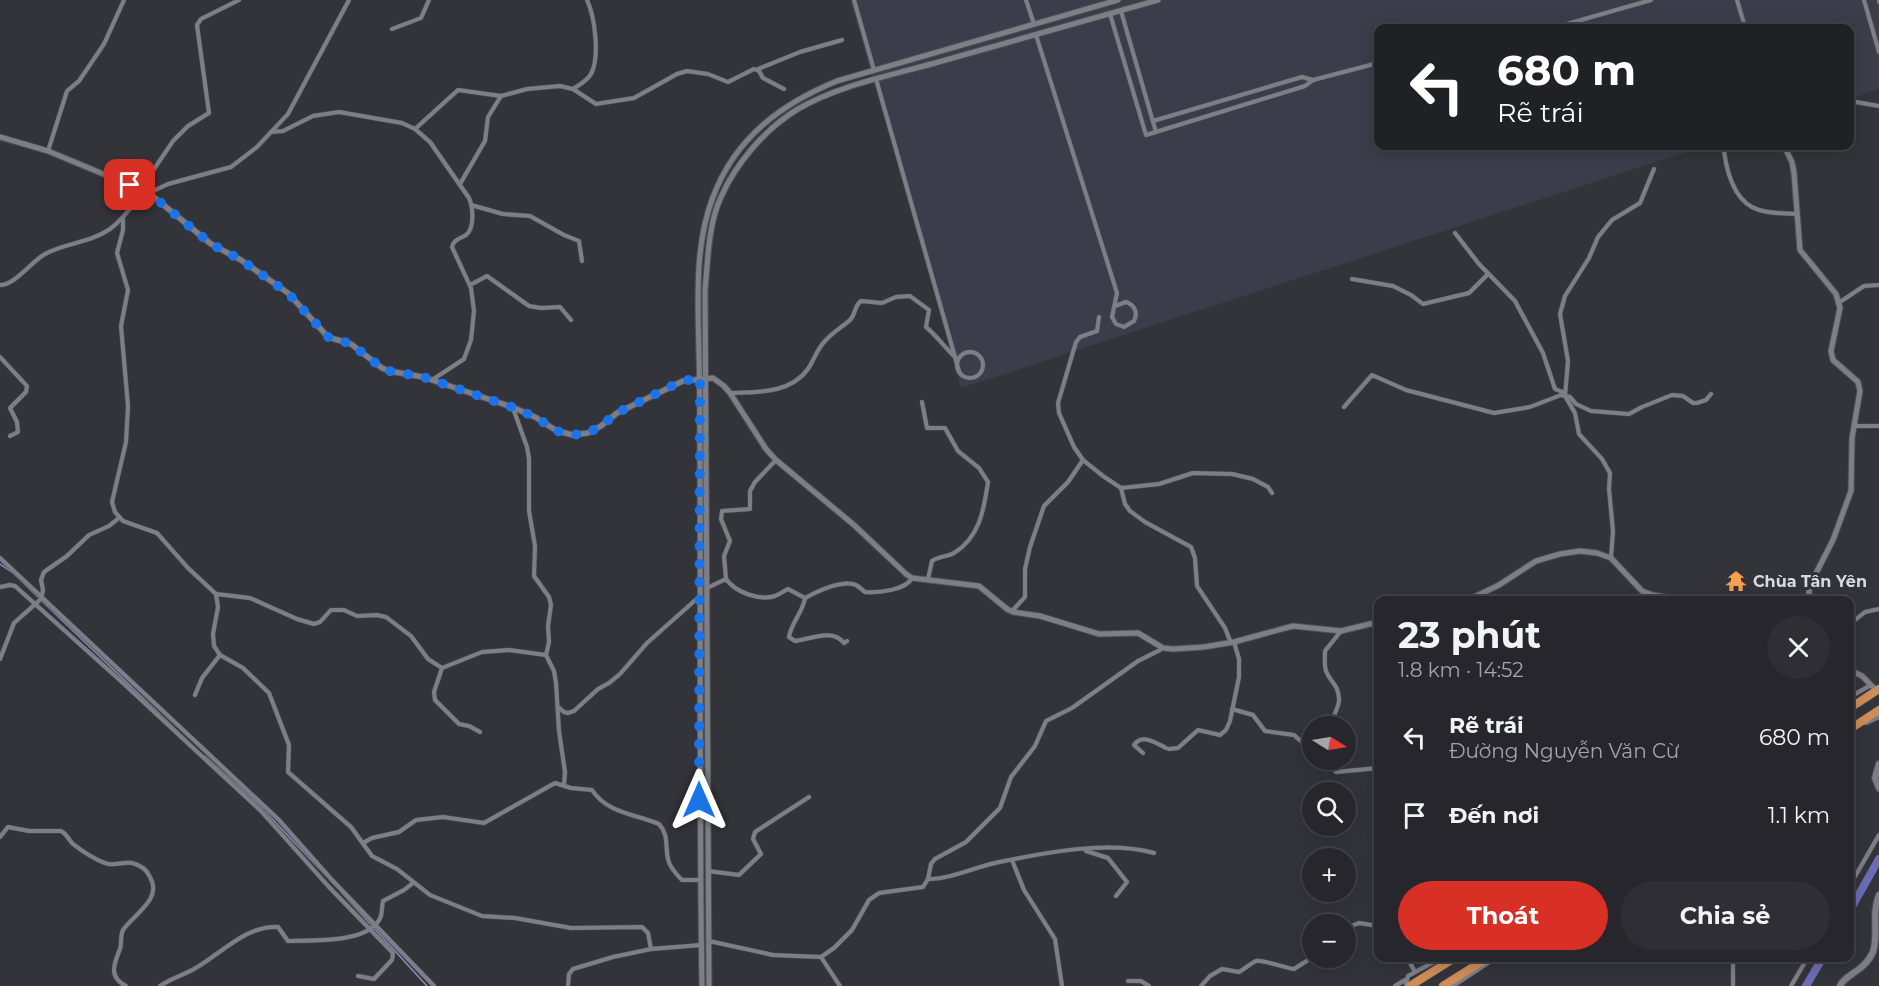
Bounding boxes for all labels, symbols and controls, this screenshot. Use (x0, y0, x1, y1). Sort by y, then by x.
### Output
text: 680 m (1497, 44, 1636, 96)
icon: left (1398, 48, 1476, 126)
text: Rẽ trái (1497, 96, 1584, 129)
pin (104, 159, 155, 210)
icon: arrive (113, 168, 146, 201)
temple icon: Chùa Tân Yên (1724, 569, 1748, 593)
place label: Chùa Tân Yên (1753, 572, 1867, 591)
text: 23 phút (1398, 613, 1541, 657)
button: close (1767, 616, 1830, 679)
text: 1.8 km · 14:52 (1398, 658, 1524, 682)
text: Rẽ trái (1449, 712, 1524, 739)
north arrow (1302, 716, 1356, 770)
map controls (1302, 716, 1356, 968)
icon: left (1398, 721, 1431, 754)
text: 680 m (1759, 724, 1830, 751)
text: Đường Nguyễn Văn Cừ (1449, 739, 1679, 763)
position arrow (667, 768, 731, 832)
button: search (1302, 782, 1356, 836)
icon: arrive (1398, 799, 1431, 832)
text: Đến nơi (1449, 802, 1539, 829)
text: 1.1 km (1768, 802, 1830, 829)
button: + (1302, 848, 1356, 902)
button: Thoát (1398, 881, 1608, 950)
button: Chia sẻ (1620, 881, 1830, 950)
button: − (1302, 914, 1356, 968)

